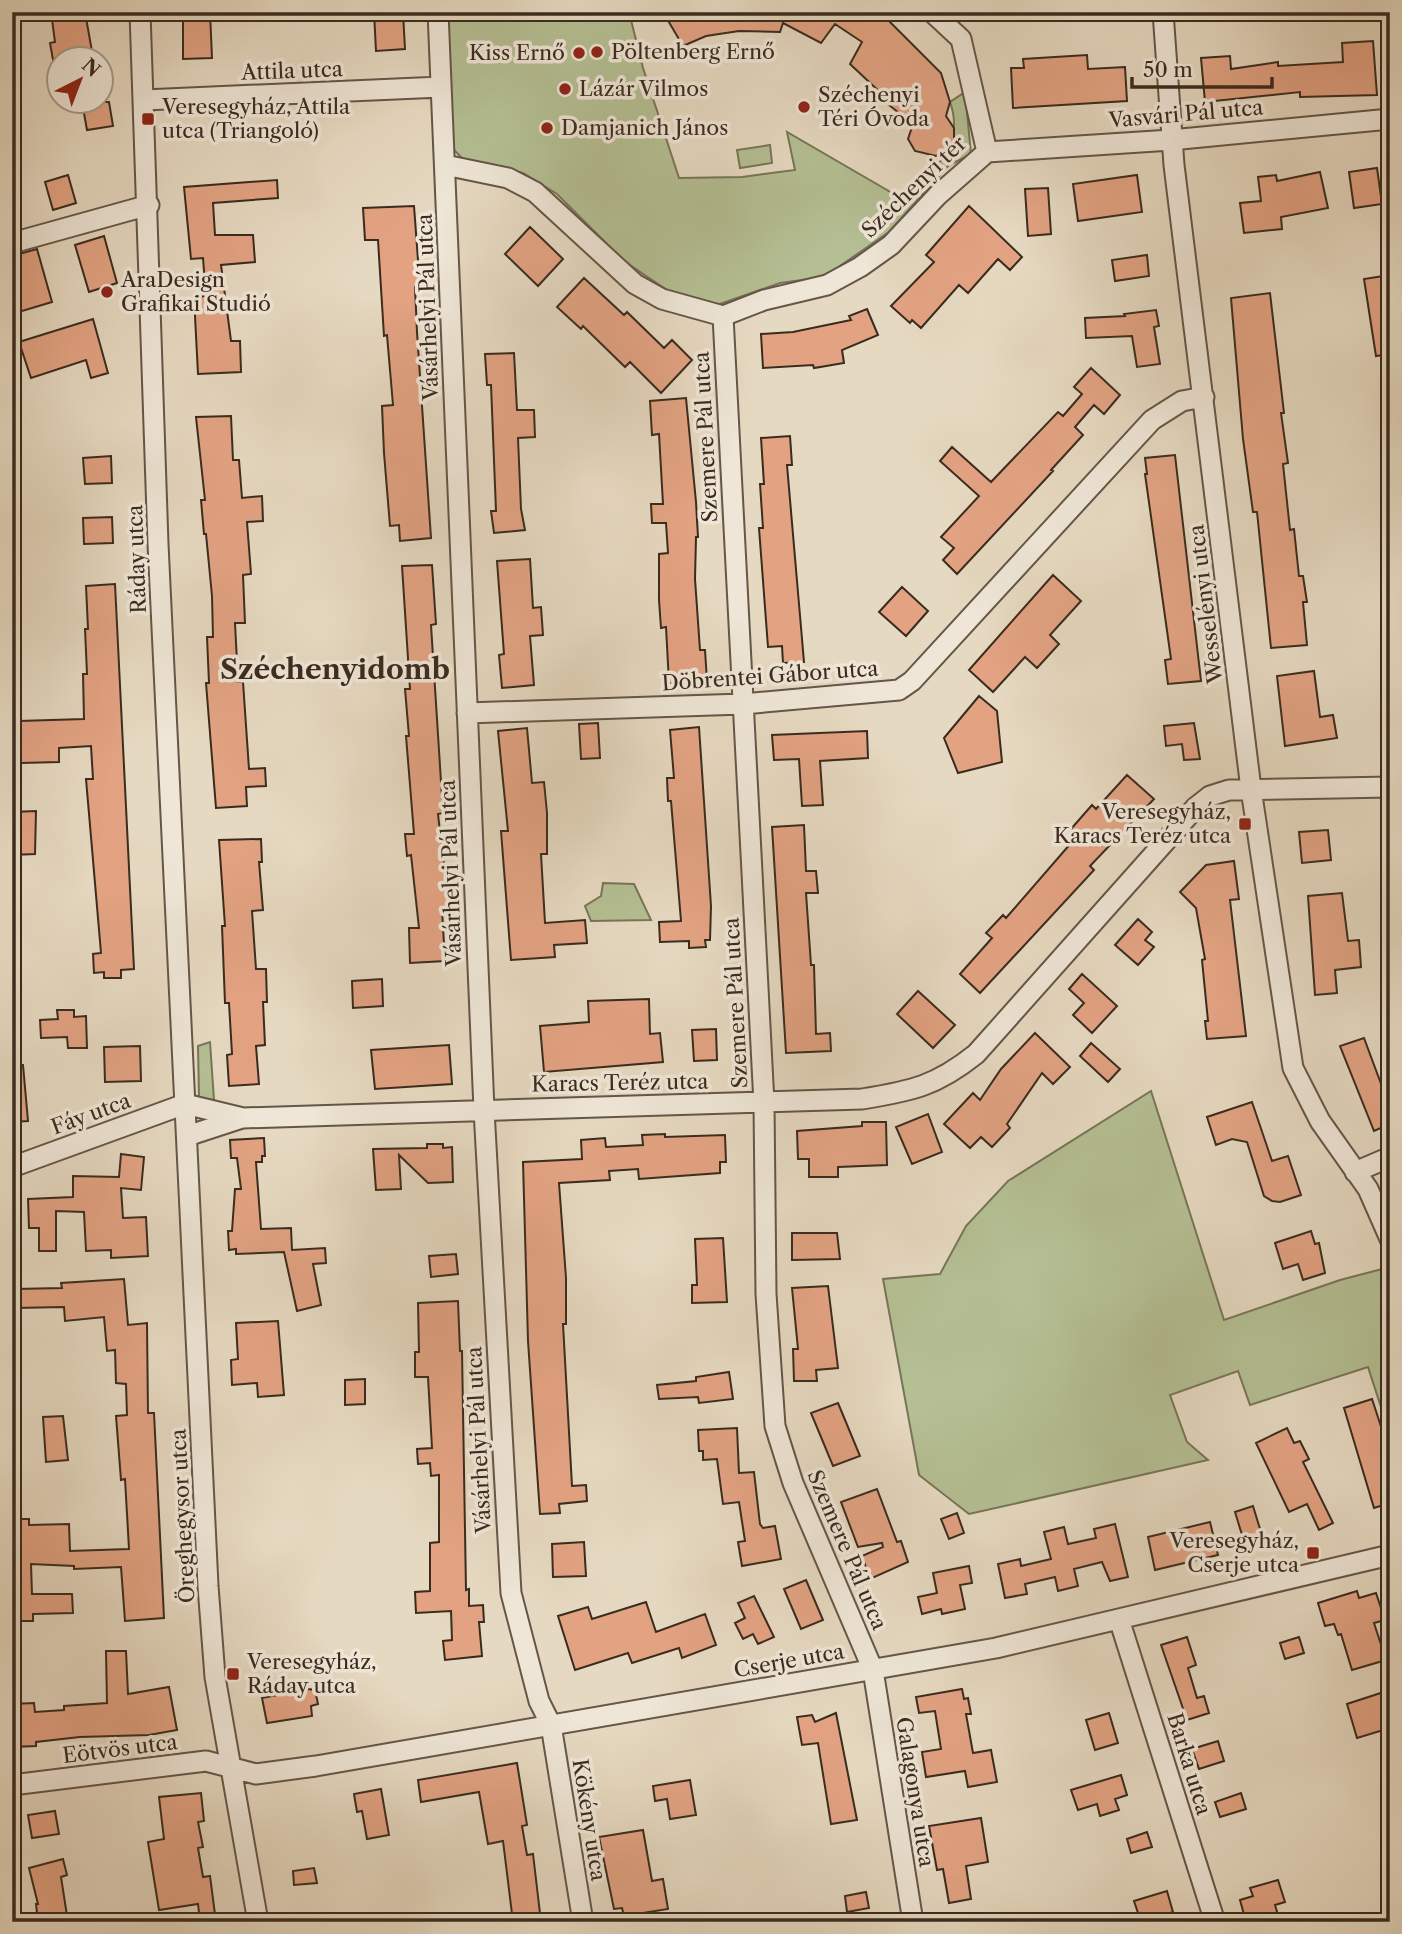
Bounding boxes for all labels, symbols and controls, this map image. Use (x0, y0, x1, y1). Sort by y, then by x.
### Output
place label: Pöltenberg Ernő (611, 39, 775, 64)
place label: Kiss Ernő (469, 40, 565, 65)
marker: Pöltenberg Ernő (589, 44, 605, 60)
marker: Kiss Ernő (571, 45, 587, 61)
north arrow (46, 46, 116, 116)
scale bar (1132, 46, 1272, 90)
text: N (77, 54, 105, 82)
street label: Attila utca (240, 56, 344, 85)
text: 50 m (1143, 57, 1193, 82)
place label: Lázár Vilmos (579, 76, 708, 101)
marker: Lázár Vilmos (557, 81, 573, 97)
place label: Széchenyi Téri Óvoda (818, 82, 930, 131)
place label: Veresegyház, Attila utca (Triangoló) (161, 94, 351, 143)
street label: Vasvári Pál utca (1107, 94, 1265, 133)
marker: Széchenyi Téri Óvoda (796, 99, 812, 115)
marker: Veresegyház, Attila utca (Triangoló) (140, 111, 156, 127)
place label: Damjanich János (561, 115, 728, 140)
marker: Damjanich János (539, 120, 555, 136)
street label: Széchenyi tér (856, 131, 971, 243)
street label: Vásárhelyi Pál utca (412, 212, 443, 402)
place label: AraDesign Grafikai Studió (120, 267, 271, 316)
marker: AraDesign Grafikai Studió (99, 284, 115, 300)
street label: Szemere Pál utca (688, 350, 722, 523)
street label: Ráday utca (122, 503, 151, 614)
street label: Wesselényi utca (1183, 522, 1228, 686)
district label: Széchenyidomb (220, 652, 450, 686)
street label: Döbrentei Gábor utca (661, 655, 880, 696)
street label: Vásárhelyi Pál utca (435, 778, 466, 968)
place label: Veresegyház, Karacs Teréz utca (1054, 799, 1232, 848)
marker: Veresegyház, Karacs Teréz utca (1237, 816, 1253, 832)
street label: Szemere Pál utca (718, 916, 752, 1089)
street label: Karacs Teréz utca (531, 1068, 710, 1097)
street label: Fáy utca (48, 1087, 135, 1139)
street label: Vásárhelyi Pál utca (461, 1345, 496, 1535)
street label: Öreghegysor utca (165, 1427, 200, 1604)
street label: Szemere Pál utca (803, 1466, 893, 1634)
place label: Veresegyház, Cserje utca (1169, 1528, 1300, 1577)
marker: Veresegyház, Cserje utca (1305, 1545, 1321, 1561)
street label: Cserje utca (732, 1638, 847, 1683)
place label: Veresegyház, Ráday utca (246, 1649, 377, 1698)
marker: Veresegyház, Ráday utca (225, 1666, 241, 1682)
street label: Barka utca (1162, 1710, 1217, 1819)
street label: Galagonya utca (891, 1715, 940, 1870)
street label: Eötvös utca (61, 1729, 180, 1768)
street label: Kökény utca (568, 1757, 612, 1884)

